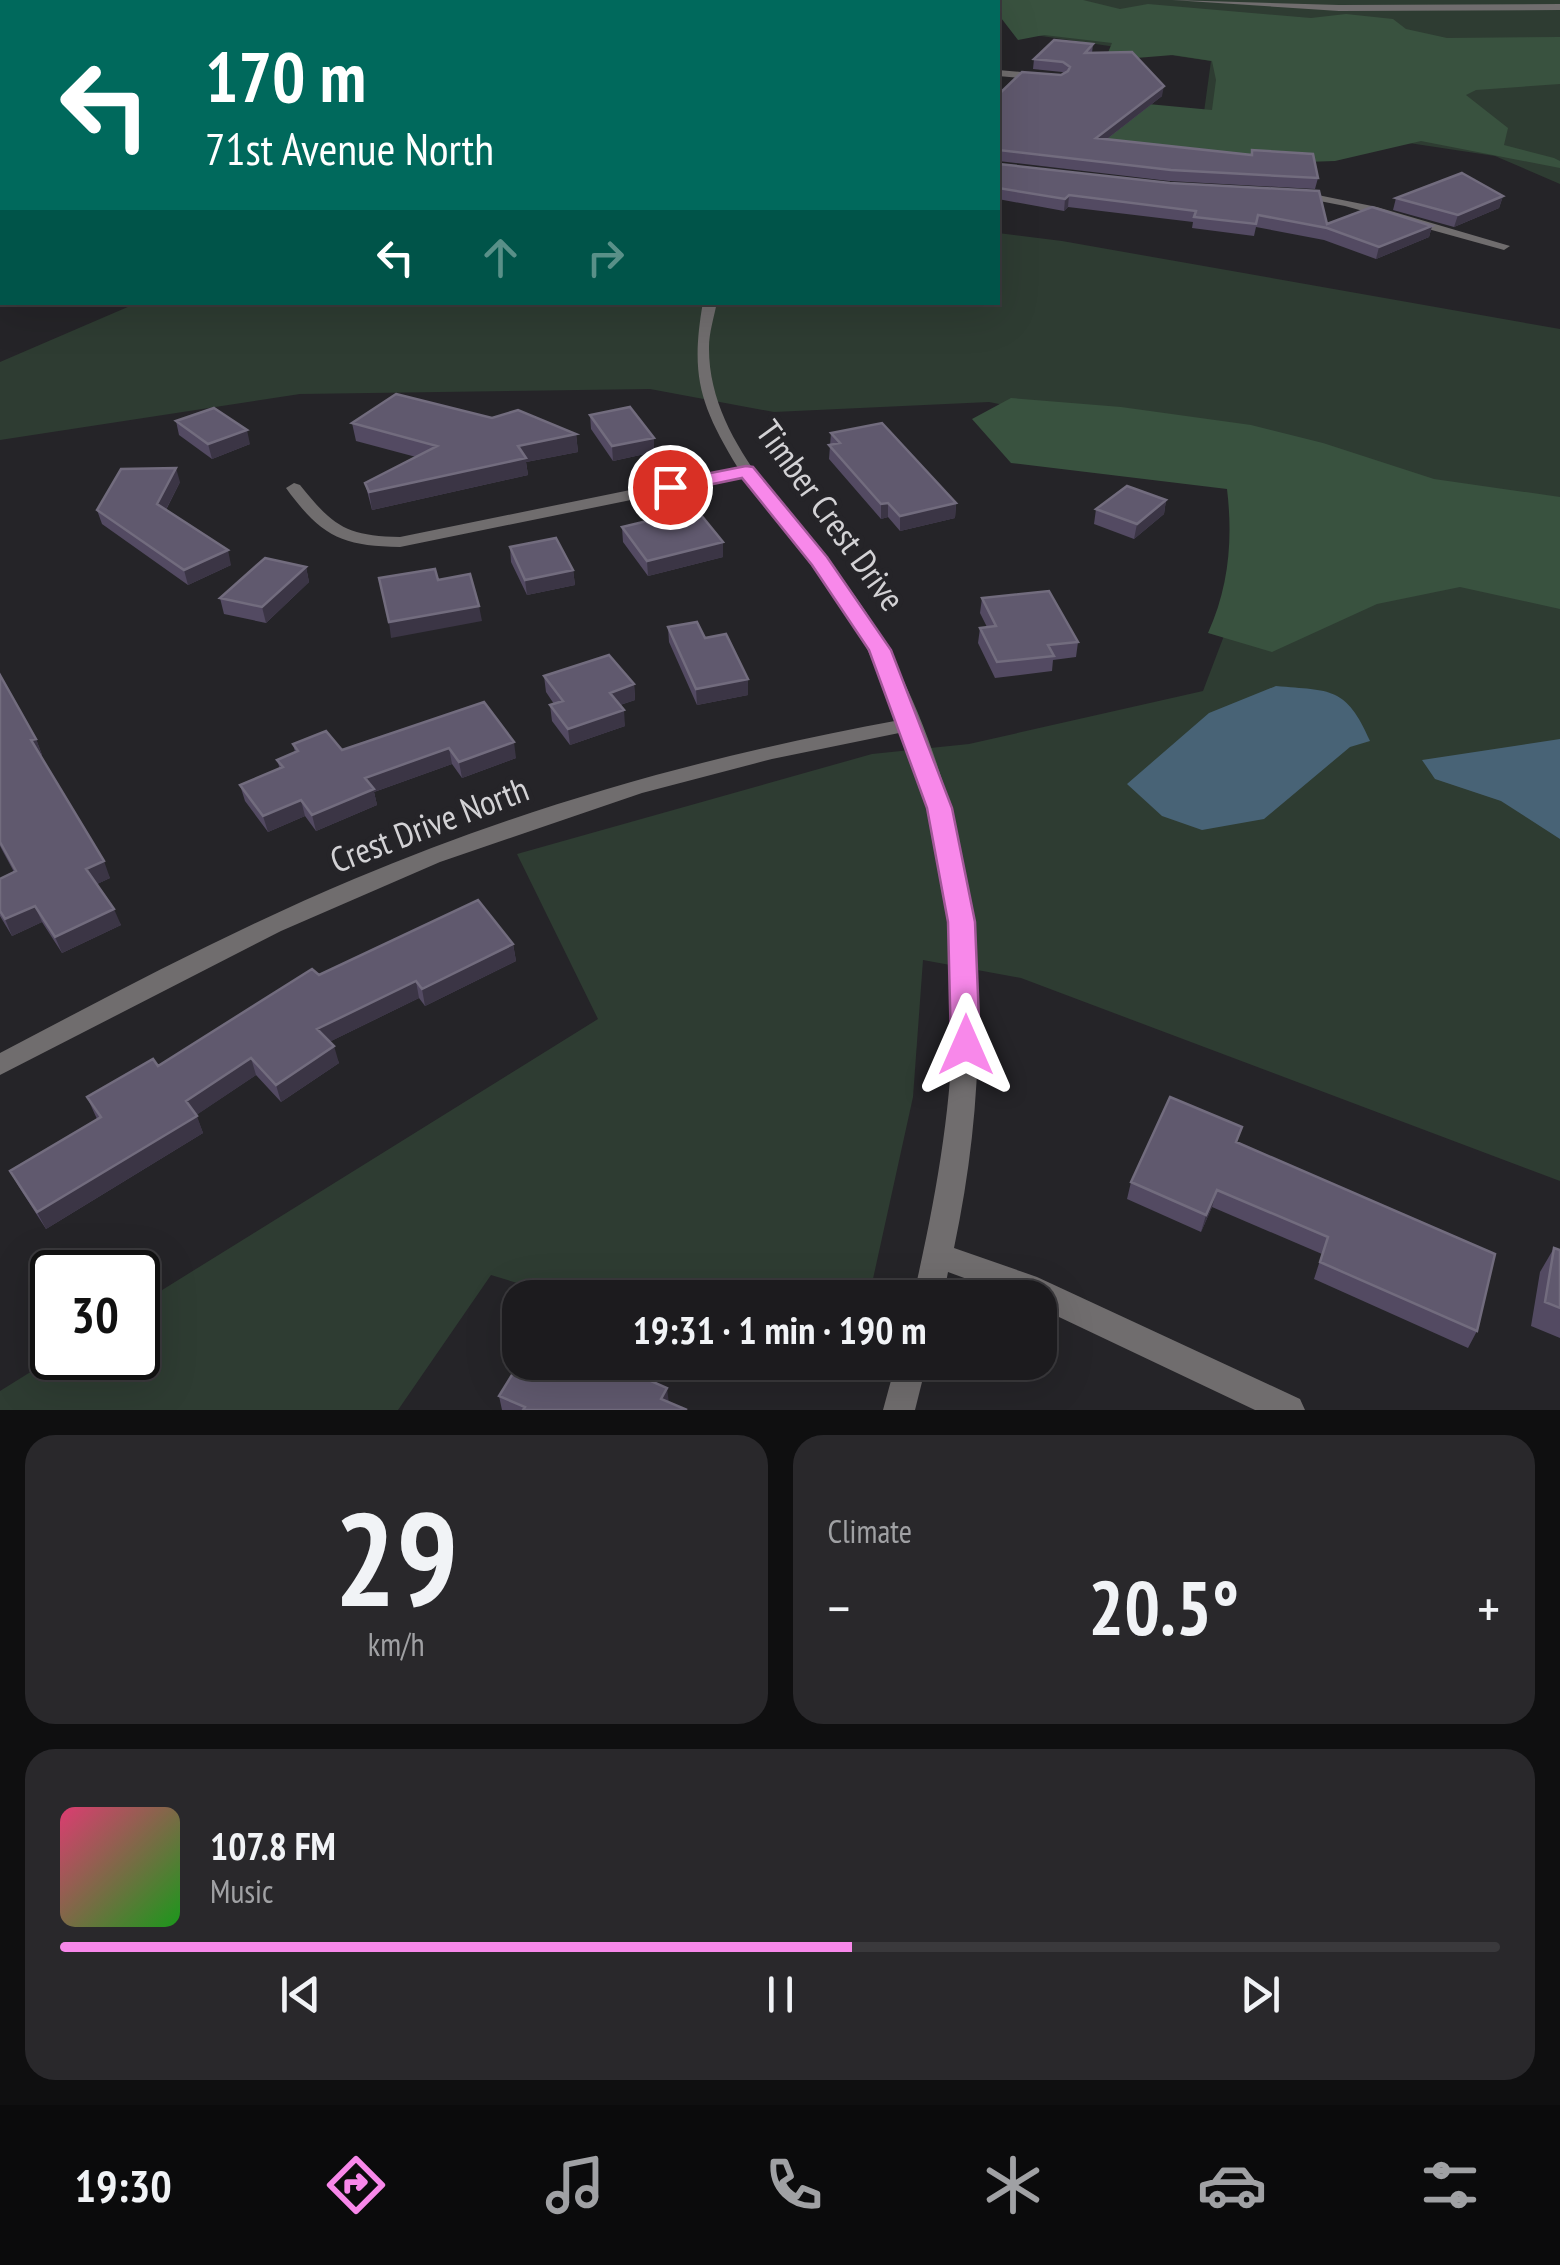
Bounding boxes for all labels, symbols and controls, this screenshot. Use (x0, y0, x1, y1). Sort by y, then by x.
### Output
text: 170 m (205, 31, 366, 121)
icon: left (40, 40, 170, 170)
text: 71st Avenue North (205, 119, 494, 177)
icon: left (368, 230, 423, 285)
icon: ahead (473, 230, 528, 285)
icon: right (578, 230, 633, 285)
street label: Timber Crest Drive (746, 411, 916, 619)
pin (628, 445, 713, 530)
icon: arrive (643, 460, 698, 515)
street label: Crest Drive North (323, 765, 535, 883)
position arrow (914, 993, 1018, 1097)
speed limit sign: 30 (30, 1250, 160, 1380)
text: 19:31 · 1 min · 190 m (633, 1305, 926, 1354)
text: 29 (334, 1474, 458, 1642)
text: Climate (828, 1510, 912, 1552)
text: 20.5° (1088, 1559, 1239, 1656)
text: − (828, 1572, 850, 1643)
text: + (1477, 1572, 1500, 1643)
text: km/h (368, 1623, 425, 1665)
text: 107.8 FM (210, 1821, 336, 1870)
text: Music (210, 1870, 273, 1912)
icon: previous (273, 1967, 328, 2022)
icon: pause (753, 1967, 808, 2022)
icon: next (1233, 1967, 1288, 2022)
icon: directions (321, 2150, 391, 2220)
icon: music (540, 2150, 610, 2220)
icon: phone (759, 2150, 829, 2220)
icon: climate (978, 2150, 1048, 2220)
icon: car (1197, 2150, 1267, 2220)
icon: filters (1415, 2150, 1485, 2220)
text: 19:30 (74, 2156, 172, 2214)

